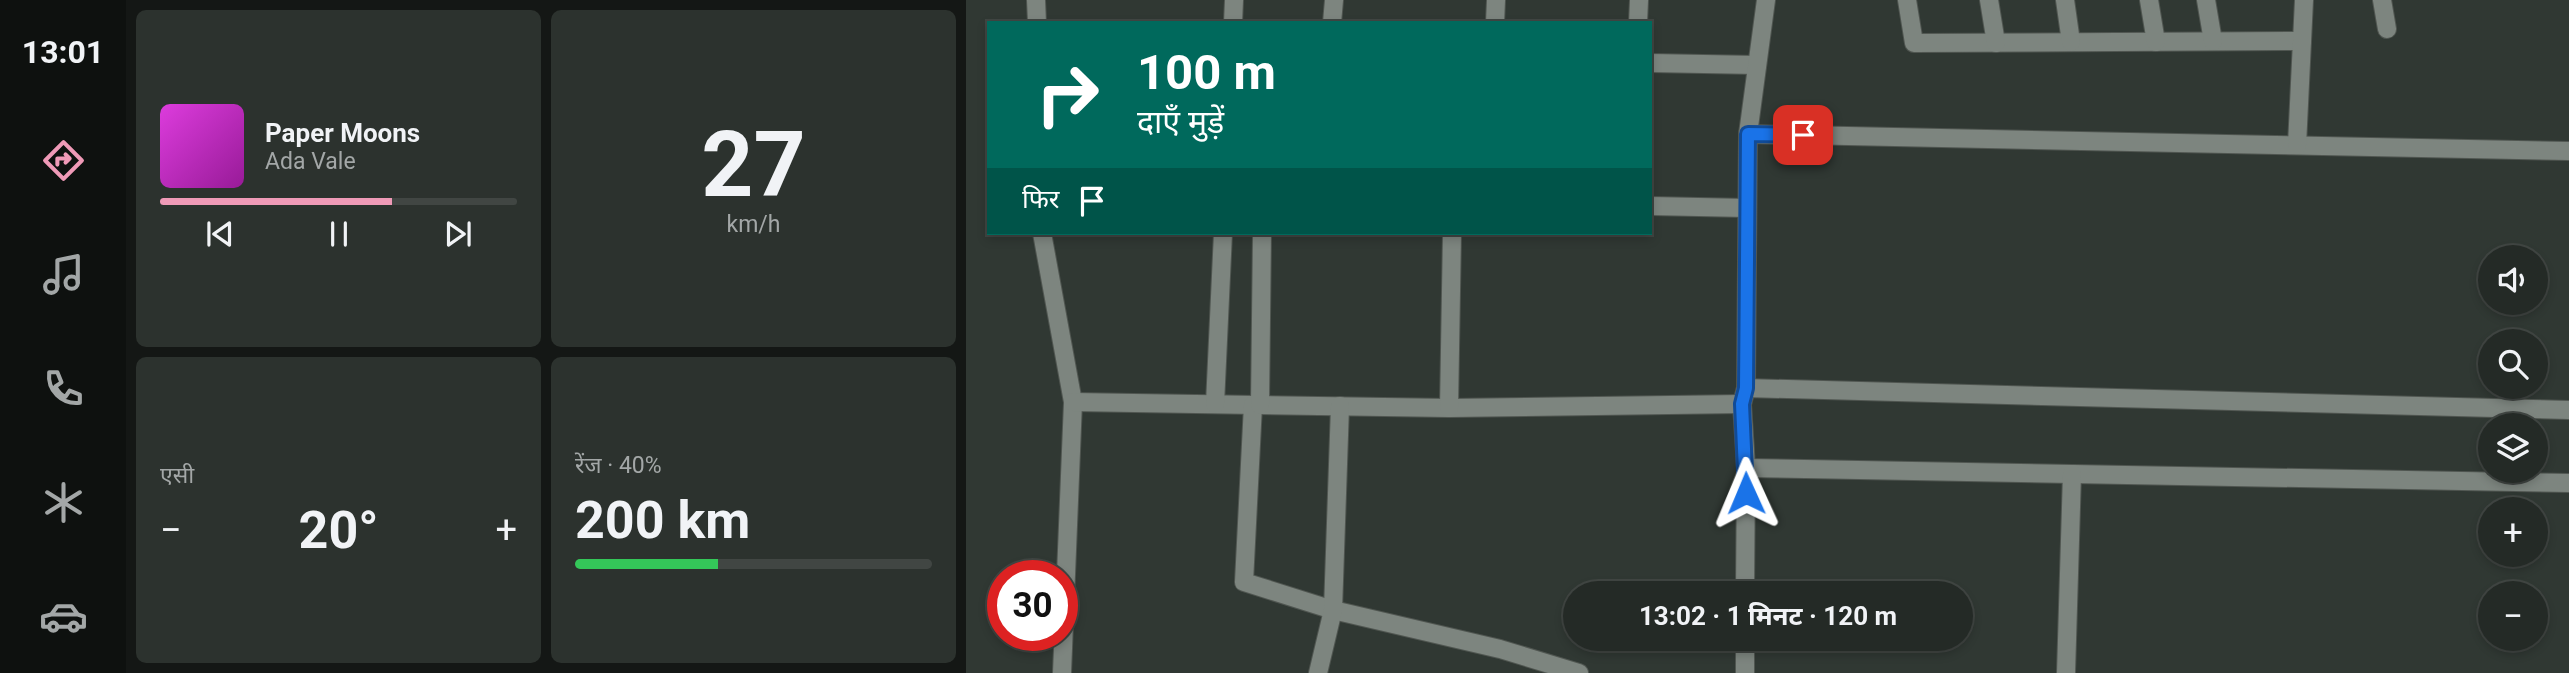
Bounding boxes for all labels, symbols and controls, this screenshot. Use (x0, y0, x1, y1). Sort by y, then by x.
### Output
text: 13:01 (22, 33, 104, 71)
text: 100 m (1137, 44, 1276, 101)
icon: right (1022, 49, 1113, 140)
text: दाएँ मुड़ें (1137, 103, 1224, 141)
pin (1773, 105, 1833, 165)
text: 27 (701, 112, 806, 218)
icon: arrive (1784, 116, 1822, 154)
text: Paper Moons (265, 118, 420, 148)
icon: directions (39, 136, 88, 185)
text: Ada Vale (265, 148, 356, 175)
icon: arrive (1073, 182, 1111, 220)
text: फिर (1022, 184, 1059, 214)
text: km/h (727, 211, 781, 238)
icon: previous (201, 215, 239, 253)
icon: pause (320, 215, 358, 253)
icon: next (439, 215, 477, 253)
map controls (2478, 245, 2548, 651)
button: sound (2478, 245, 2548, 315)
icon: music (39, 250, 88, 299)
button: search (2478, 329, 2548, 399)
icon: phone (39, 364, 88, 413)
button: layers (2478, 413, 2548, 483)
text: रेंज · 40% (575, 452, 662, 479)
position arrow (1709, 456, 1783, 530)
text: एसी (160, 462, 194, 489)
icon: climate (39, 478, 88, 527)
text: 200 km (575, 490, 750, 551)
button: + (2478, 497, 2548, 567)
text: 20° (299, 500, 379, 561)
text: − (160, 508, 182, 552)
text: + (495, 508, 517, 552)
speed limit sign: 30 (987, 560, 1078, 651)
button: − (2478, 581, 2548, 651)
icon: car (39, 592, 88, 641)
text: 13:02 · 1 मिनट · 120 m (1639, 601, 1897, 631)

